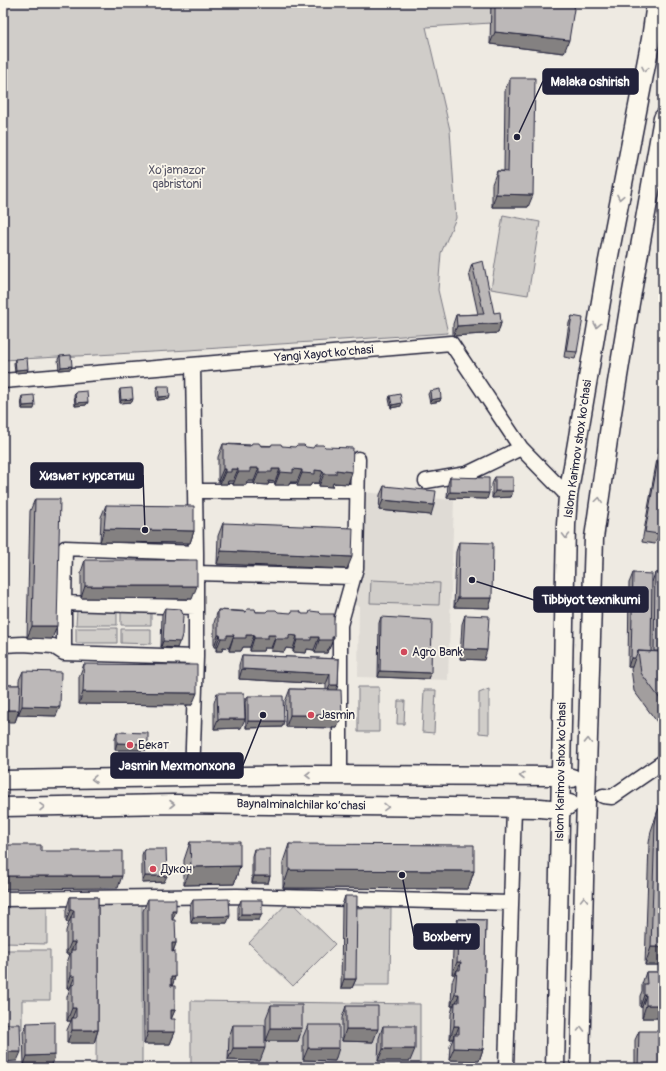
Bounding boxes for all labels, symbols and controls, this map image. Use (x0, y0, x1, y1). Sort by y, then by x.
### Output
one-way arrow (641, 66, 649, 72)
callout: Malaka oshirish (543, 69, 638, 94)
text: Malaka oshirish (550, 74, 630, 90)
park label: Xo'jamazor qabristoni (148, 163, 206, 192)
one-way arrow (616, 194, 625, 200)
one-way arrow (593, 321, 602, 328)
street label: Yangi Xayot ko'chasi (273, 342, 374, 366)
street label: Islom Karimov shox ko'chasi (561, 379, 595, 519)
callout: Хизмат курсатиш (31, 463, 143, 488)
text: Хизмат курсатиш (39, 468, 135, 484)
one-way arrow (594, 497, 603, 503)
one-way arrow (562, 533, 570, 539)
callout: Tibbiyot texnikumi (534, 587, 648, 612)
text: Tibbiyot texnikumi (541, 592, 641, 608)
place label: Agro Bank (412, 645, 463, 660)
marker: Agro Bank (399, 647, 409, 657)
street label: Islom Karimov shox ko'chasi (552, 702, 570, 842)
place label: Jasmin (319, 708, 355, 723)
marker: Jasmin (306, 710, 316, 720)
place label: Бекат (138, 738, 169, 753)
one-way arrow (584, 738, 592, 744)
marker: Бекат (125, 740, 135, 750)
callout: Jasmin Mexmonxona (111, 753, 243, 778)
text: Jasmin Mexmonxona (119, 758, 235, 774)
one-way arrow (305, 771, 311, 779)
one-way arrow (519, 772, 525, 780)
one-way arrow (91, 775, 97, 783)
street label: Baynalminalchilar ko’chasi (236, 796, 366, 814)
one-way arrow (169, 800, 175, 808)
one-way arrow (39, 802, 45, 811)
one-way arrow (383, 803, 389, 811)
place label: Дукон (160, 862, 192, 877)
marker: Дукон (148, 864, 158, 874)
one-way arrow (579, 896, 588, 902)
callout: Boxberry (414, 924, 479, 949)
text: Boxberry (423, 929, 472, 945)
one-way arrow (577, 1026, 585, 1032)

